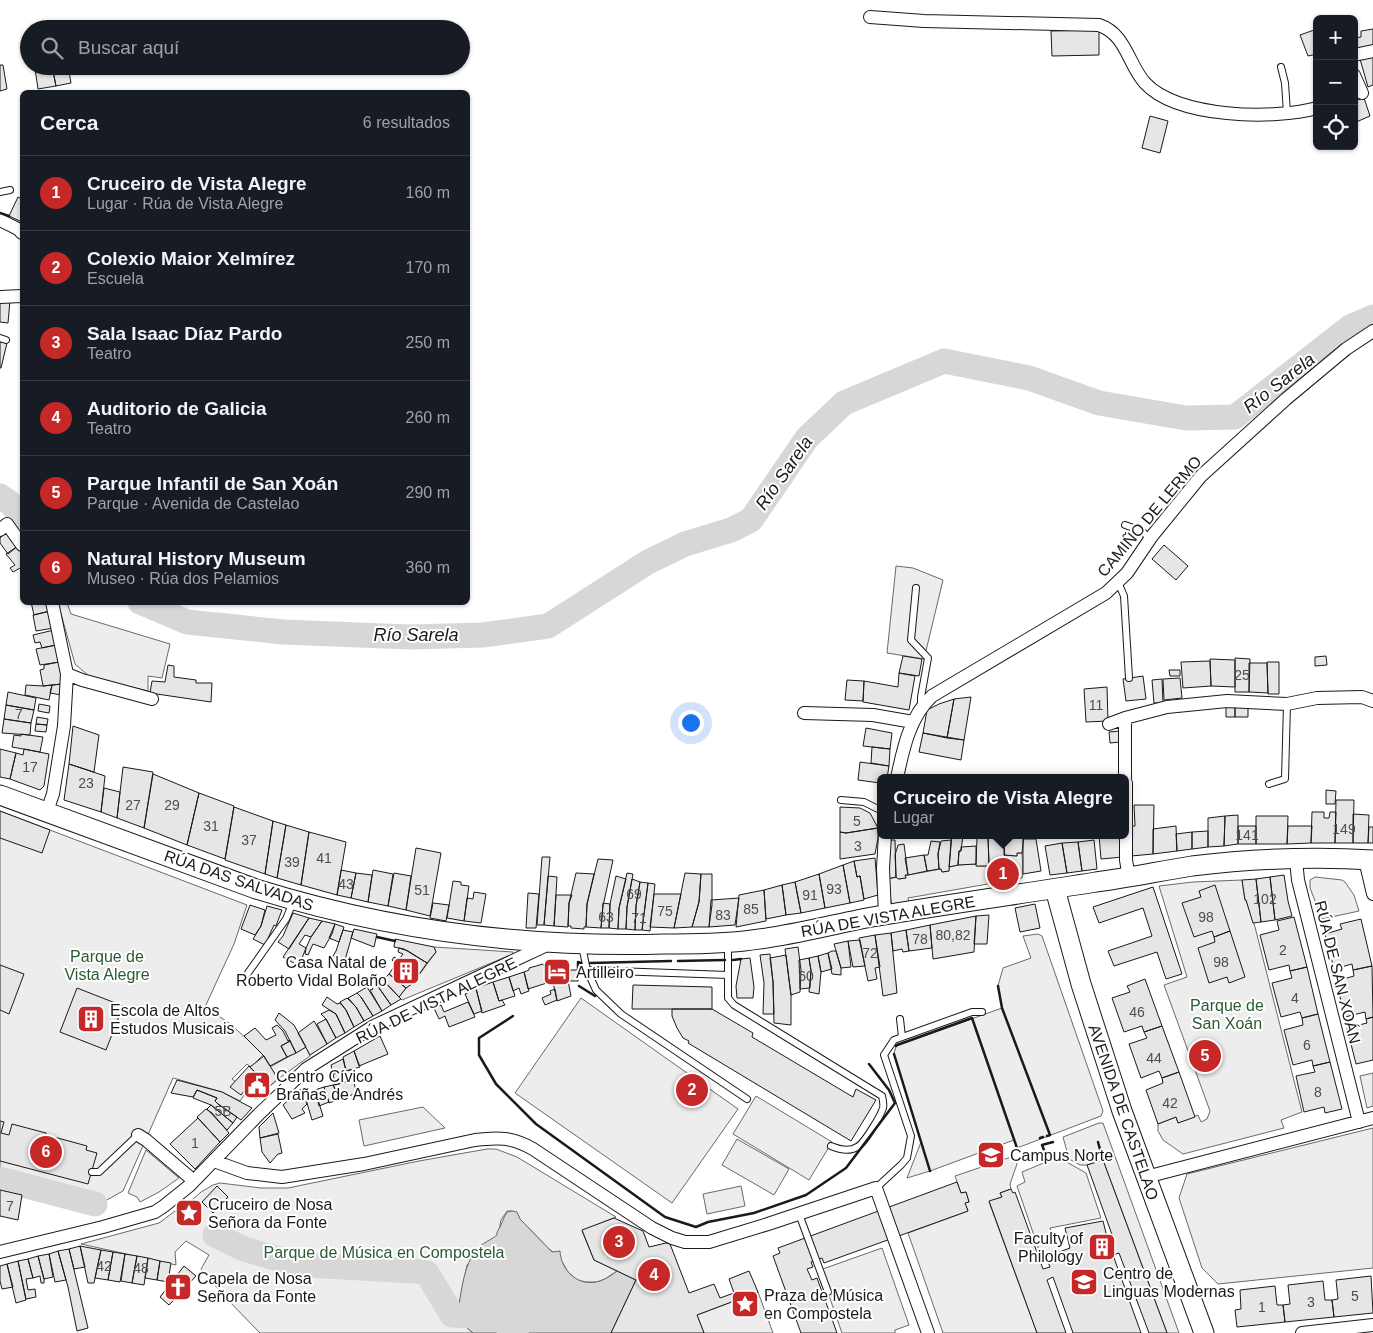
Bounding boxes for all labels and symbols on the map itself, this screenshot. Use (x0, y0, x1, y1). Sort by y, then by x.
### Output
water label: Río Sarela (1239, 349, 1319, 417)
water label: Río Sarela (751, 432, 817, 514)
street label: CAMIÑO DE LERMO (1092, 451, 1205, 580)
water label: Río Sarela (373, 625, 459, 645)
house number: 25 (1234, 667, 1250, 683)
house number: 11 (1089, 697, 1103, 713)
house number: 7 (15, 706, 23, 722)
your location (678, 710, 704, 736)
house number: 17 (22, 759, 38, 775)
house number: 23 (78, 775, 94, 791)
house number: 27 (125, 797, 141, 813)
house number: 29 (164, 797, 180, 813)
house number: 5 (853, 813, 861, 829)
house number: 31 (203, 818, 219, 834)
house number: 149 (1332, 821, 1356, 837)
house number: 141 (1235, 827, 1259, 843)
house number: 37 (241, 832, 257, 848)
house number: 3 (854, 838, 862, 854)
street label: RÚA DAS SALVADAS (162, 846, 316, 914)
house number: 41 (316, 850, 332, 866)
house number: 39 (284, 854, 300, 870)
pin: 1 (987, 855, 1019, 893)
house number: 43 (338, 876, 354, 892)
house number: 93 (826, 881, 842, 897)
house number: 51 (414, 882, 430, 898)
house number: 69 (626, 886, 642, 902)
house number: 91 (802, 887, 818, 903)
house number: 102 (1253, 891, 1277, 907)
street label: RÚA DE VISTA ALEGRE (799, 892, 977, 940)
street label: RÚA DE SAN XOÁN (1312, 899, 1364, 1045)
house number: 85 (743, 901, 759, 917)
house number: 75 (657, 903, 673, 919)
house number: 83 (715, 907, 731, 923)
house number: 63 (598, 909, 614, 925)
house number: 98 (1198, 909, 1214, 925)
house number: 71 (631, 910, 647, 926)
house number: 80,82 (935, 927, 971, 943)
house number: 78 (912, 931, 928, 947)
house number: 2 (1279, 942, 1287, 958)
house number: 72 (862, 945, 878, 961)
park label: Parque de Vista Alegre (64, 948, 150, 983)
street label: RÚA DE VISTA ALEGRE (353, 953, 519, 1047)
place label: Casa Natal de Roberto Vidal Bolaño (236, 954, 387, 989)
house number: 98 (1213, 954, 1229, 970)
building icon: Casa Natal de Roberto Vidal Bolaño (391, 956, 421, 986)
hotel icon: Artilleiro (542, 957, 572, 987)
place label: Artilleiro (576, 964, 634, 981)
house number: 60 (798, 968, 814, 984)
house number: 4 (1291, 990, 1299, 1006)
park label: Parque de San Xoán (1190, 997, 1264, 1032)
place label: Escola de Altos Estudos Musicais (110, 1002, 235, 1037)
building icon: Escola de Altos Estudos Musicais (76, 1004, 106, 1034)
house number: 46 (1129, 1004, 1145, 1020)
street label: AVENIDA DE CASTELAO (1085, 1022, 1162, 1202)
pin: 5 (1189, 1037, 1221, 1075)
house number: 6 (1303, 1037, 1311, 1053)
house number: 44 (1146, 1050, 1162, 1066)
place label: Centro Cívico Brañas de Andrés (276, 1068, 403, 1103)
public building icon: Centro Cívico Brañas de Andrés (242, 1070, 272, 1100)
pin: 2 (676, 1071, 708, 1109)
house number: 8 (1314, 1084, 1322, 1100)
house number: 42 (1162, 1095, 1178, 1111)
house number: 5B (214, 1103, 232, 1119)
pin: 6 (30, 1133, 62, 1171)
house number: 1 (191, 1135, 199, 1151)
school or university icon: Campus Norte (976, 1140, 1006, 1170)
place label: Campus Norte (1010, 1147, 1113, 1164)
place label: Cruceiro de Nosa Señora da Fonte (208, 1196, 333, 1231)
house number: 7 (6, 1198, 14, 1214)
place icon: Cruceiro de Nosa Señora da Fonte (174, 1198, 204, 1228)
pin: 3 (603, 1223, 635, 1261)
place label: Faculty of Philology (1014, 1230, 1084, 1265)
building icon: Faculty of Philology (1087, 1232, 1117, 1262)
park label: Parque de Música en Compostela (263, 1244, 505, 1261)
pin: 4 (638, 1256, 670, 1294)
house number: 42 (96, 1258, 112, 1274)
house number: 48 (133, 1260, 149, 1276)
place label: Centro de Linguas Modernas (1103, 1265, 1235, 1300)
school or university icon: Centro de Linguas Modernas (1069, 1267, 1099, 1297)
place label: Capela de Nosa Señora da Fonte (197, 1270, 316, 1305)
church icon: Capela de Nosa Señora da Fonte (163, 1272, 193, 1302)
place label: Praza de Música en Compostela (764, 1287, 883, 1322)
house number: 5 (1351, 1288, 1359, 1304)
place icon: Praza de Música en Compostela (730, 1289, 760, 1319)
house number: 3 (1307, 1294, 1315, 1310)
house number: 1 (1258, 1299, 1266, 1315)

